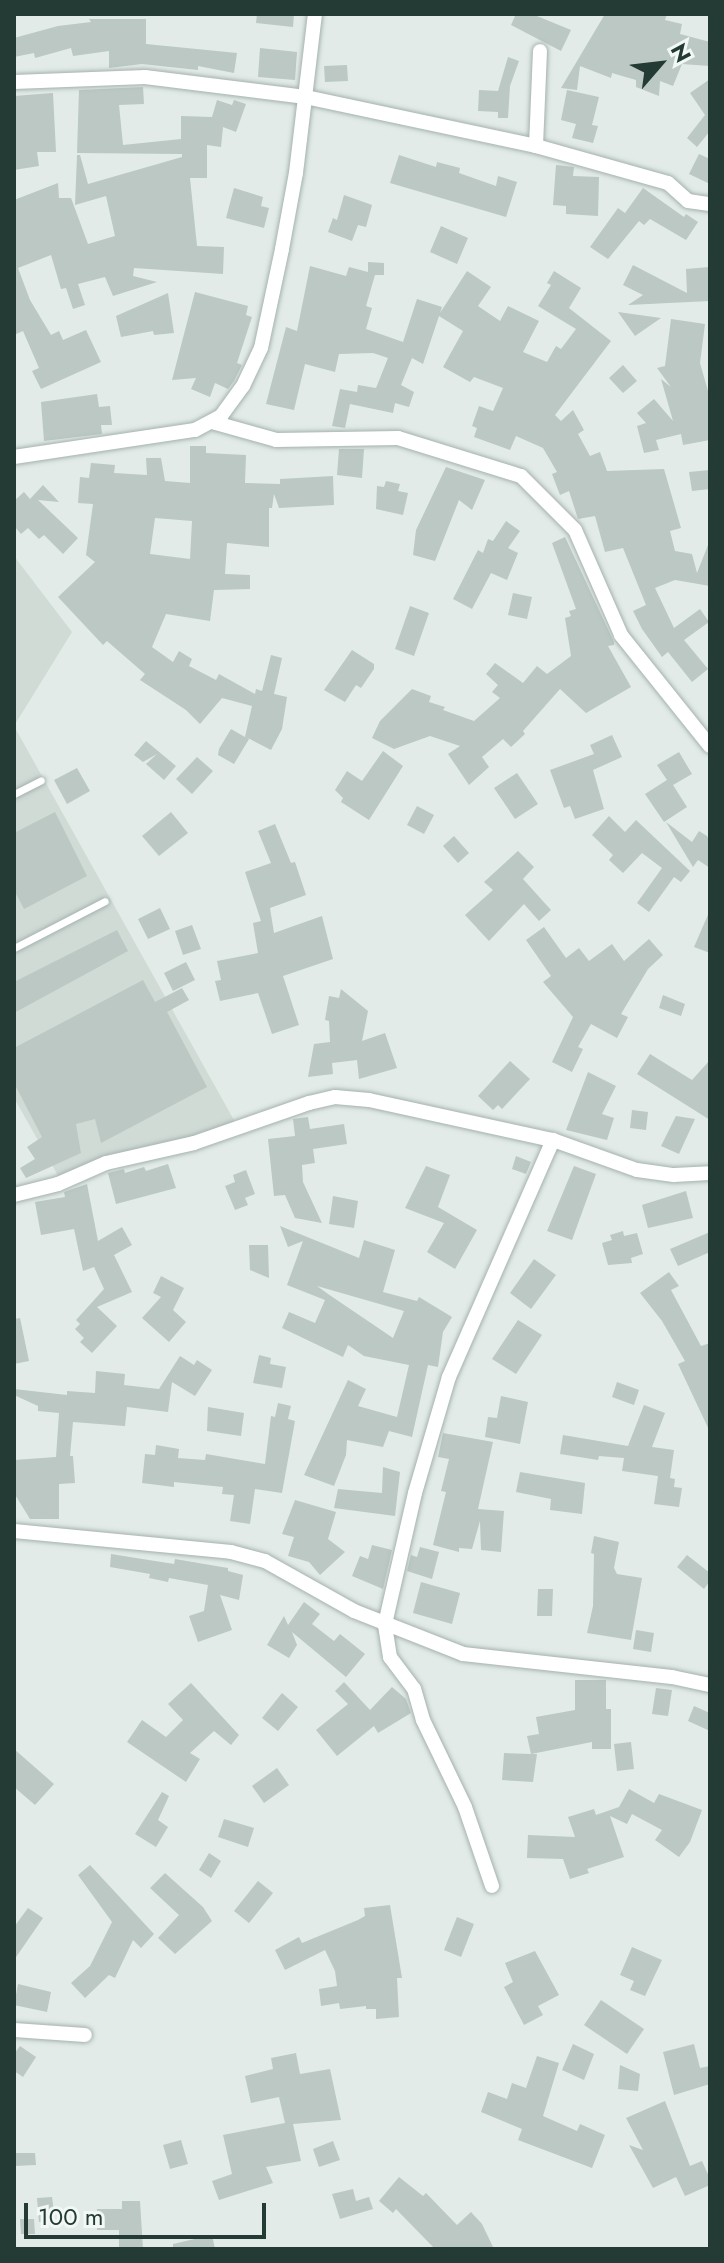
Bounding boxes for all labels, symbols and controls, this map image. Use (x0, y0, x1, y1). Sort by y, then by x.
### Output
north arrow (620, 24, 700, 104)
text: N (663, 38, 699, 68)
scale bar (28, 2187, 270, 2237)
text: 100 m (38, 2199, 104, 2234)

